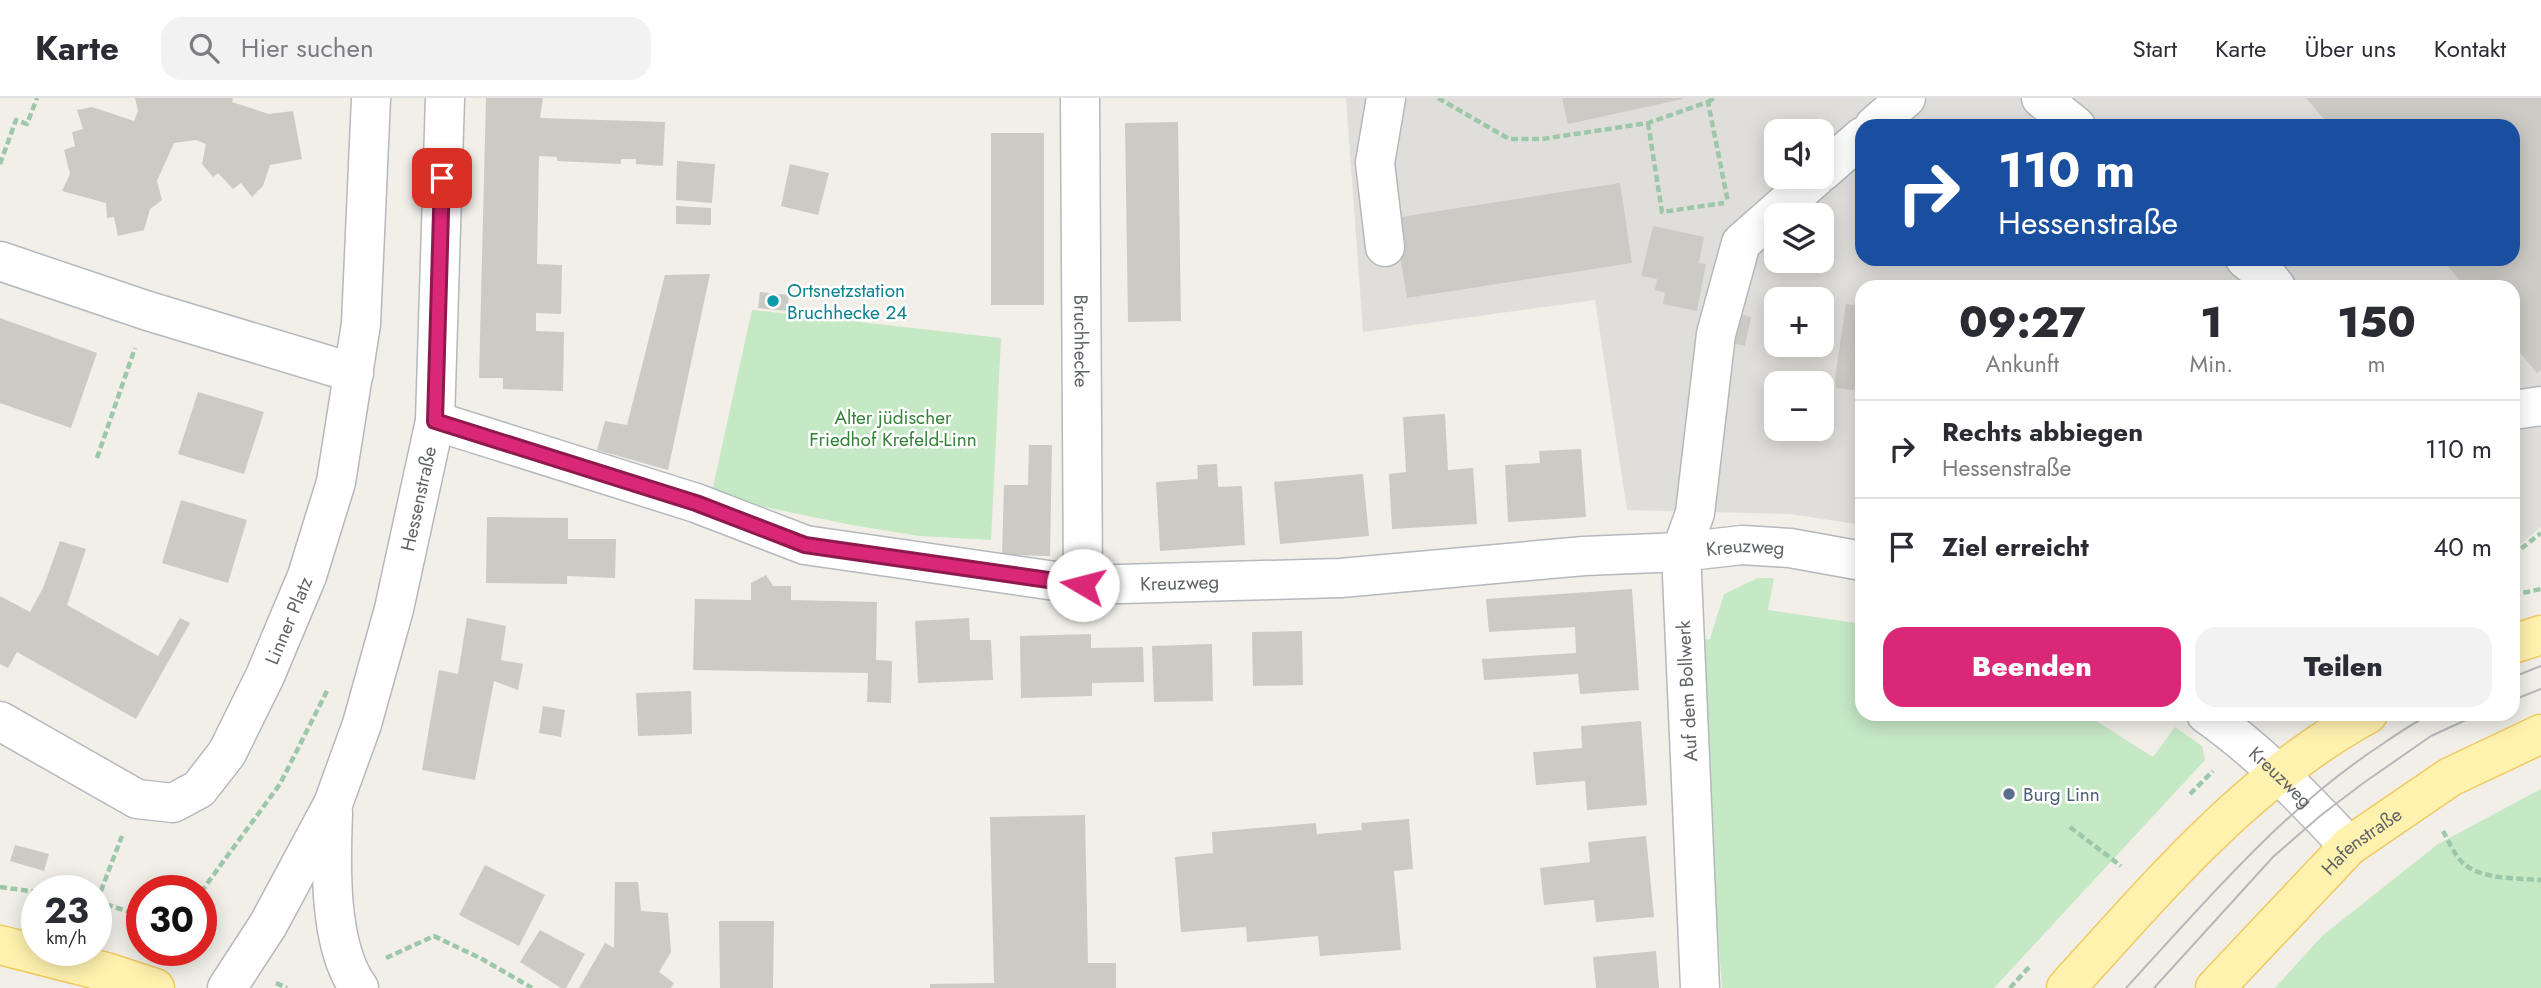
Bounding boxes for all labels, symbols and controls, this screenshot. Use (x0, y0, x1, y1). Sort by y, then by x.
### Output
search box (161, 17, 651, 80)
text: Karte (35, 25, 119, 72)
icon: search (185, 29, 223, 67)
text: Hier suchen (241, 29, 374, 67)
text: Start (2133, 31, 2177, 66)
text: Karte (2215, 31, 2266, 66)
text: Über uns (2304, 31, 2396, 66)
text: Kontakt (2434, 31, 2506, 66)
map controls (1764, 119, 1834, 441)
button: sound (1764, 119, 1834, 189)
text: 110 m (1998, 135, 2135, 205)
icon: right (1883, 147, 1974, 238)
pin (412, 148, 472, 208)
icon: arrive (423, 159, 461, 197)
text: Hessenstraße (1998, 200, 2178, 246)
button: layers (1764, 203, 1834, 273)
place label: Ortsnetzstation Bruchhecke 24 (787, 277, 907, 326)
button: + (1764, 287, 1834, 357)
text: 09:27 (1959, 292, 2086, 353)
text: 1 (2200, 292, 2222, 353)
text: 150 (2337, 292, 2416, 353)
marker: Ortsnetzstation Bruchhecke 24 (765, 293, 781, 309)
street label: Bruchhecke (1068, 294, 1095, 388)
text: Ankunft (1986, 347, 2059, 381)
text: Min. (2190, 347, 2233, 381)
text: m (2368, 347, 2386, 381)
button: − (1764, 371, 1834, 441)
park label: Alter jüdischer Friedhof Krefeld-Linn (809, 404, 977, 453)
text: Rechts abbiegen (1942, 413, 2143, 451)
icon: right (1883, 430, 1921, 468)
text: 110 m (2425, 430, 2492, 468)
street label: Hessenstraße (393, 443, 443, 554)
text: Hessenstraße (1942, 451, 2071, 485)
icon: arrive (1883, 528, 1921, 566)
text: Ziel erreicht (1942, 528, 2089, 566)
text: 40 m (2433, 528, 2492, 566)
street label: Kreuzweg (1704, 532, 1785, 563)
position arrow (1046, 548, 1120, 622)
street label: Kreuzweg (1140, 568, 1220, 597)
street label: Linner Platz (258, 572, 319, 669)
street label: Auf dem Bollwerk (1670, 619, 1704, 762)
button: Beenden (1883, 627, 2181, 707)
button: Teilen (2195, 627, 2492, 707)
street label: Kreuzweg (2243, 740, 2319, 814)
place label: Burg Linn (2023, 781, 2100, 808)
marker: Burg Linn (2001, 786, 2017, 802)
street label: Hafenstraße (2315, 800, 2407, 881)
speed limit sign: 30 (126, 875, 217, 966)
text: 23 (44, 886, 89, 936)
text: km/h (46, 925, 87, 951)

